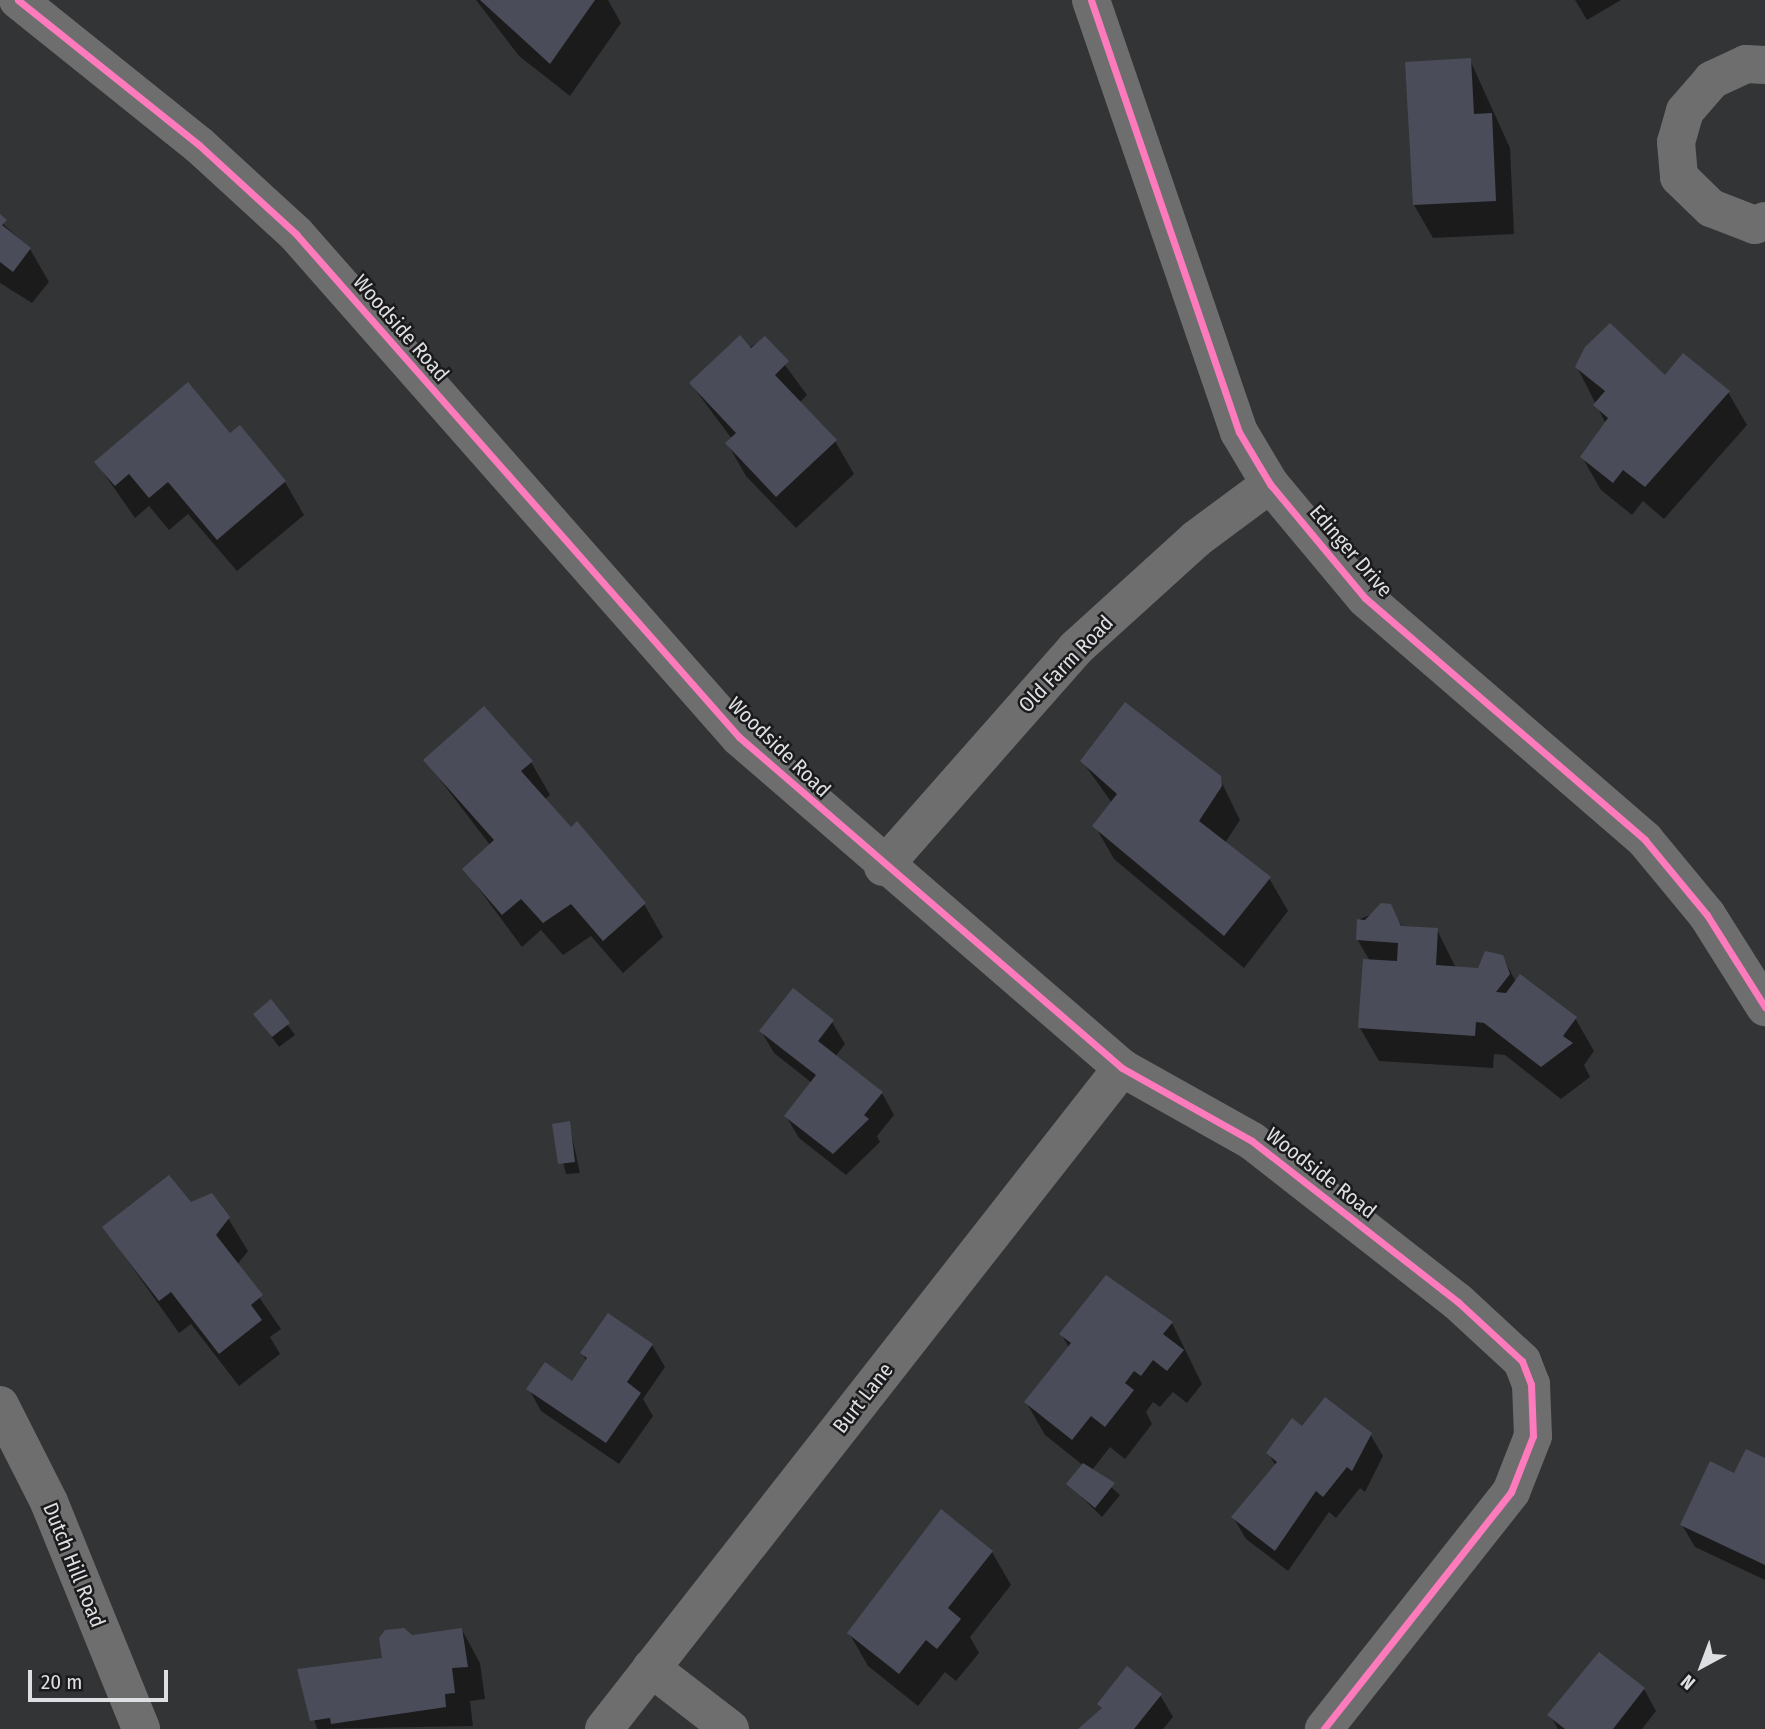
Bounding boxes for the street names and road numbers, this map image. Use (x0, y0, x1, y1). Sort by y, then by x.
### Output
street label: Woodside Road (348, 269, 454, 387)
street label: Edinger Drive (1304, 500, 1398, 602)
street label: Old Farm Road (1014, 610, 1118, 718)
street label: Woodside Road (722, 692, 836, 802)
street label: Woodside Road (1261, 1122, 1381, 1224)
street label: Burt Lane (828, 1358, 898, 1438)
street label: Dutch Hill Road (38, 1499, 110, 1631)

